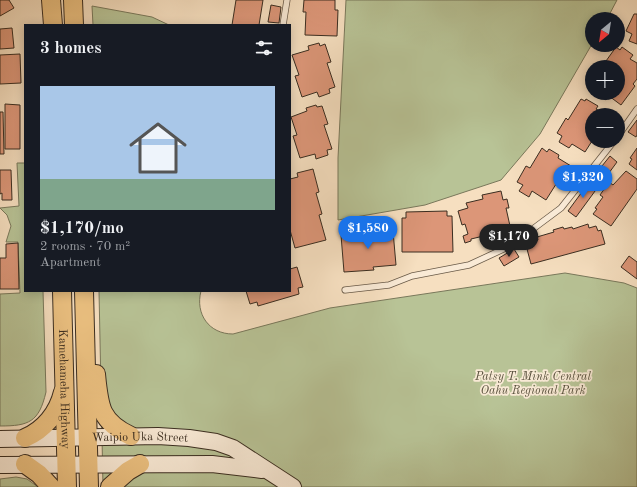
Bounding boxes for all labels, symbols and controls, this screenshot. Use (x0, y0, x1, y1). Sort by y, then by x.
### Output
north arrow (585, 12, 625, 52)
map controls (585, 12, 625, 148)
icon: filters (253, 37, 275, 59)
text: 3 homes (40, 40, 102, 57)
button: + (585, 60, 625, 100)
button: − (585, 108, 625, 148)
icon: home (122, 112, 194, 184)
pin: $1,320 (550, 165, 616, 199)
text: $1,320 (562, 171, 604, 184)
pin: $1,580 (335, 216, 401, 250)
text: $1,170/mo (40, 220, 124, 237)
text: $1,580 (347, 222, 389, 235)
pin: $1,170 (476, 224, 542, 258)
text: $1,170 (488, 230, 530, 243)
text: 2 rooms · 70 m² (40, 240, 130, 253)
text: Apartment (40, 256, 101, 269)
street label: Kamehameha Highway (56, 329, 71, 450)
park label: Patsy T. Mink Central Oahu Regional Park (474, 371, 591, 397)
street label: Waipio Uka Street (92, 431, 189, 445)

